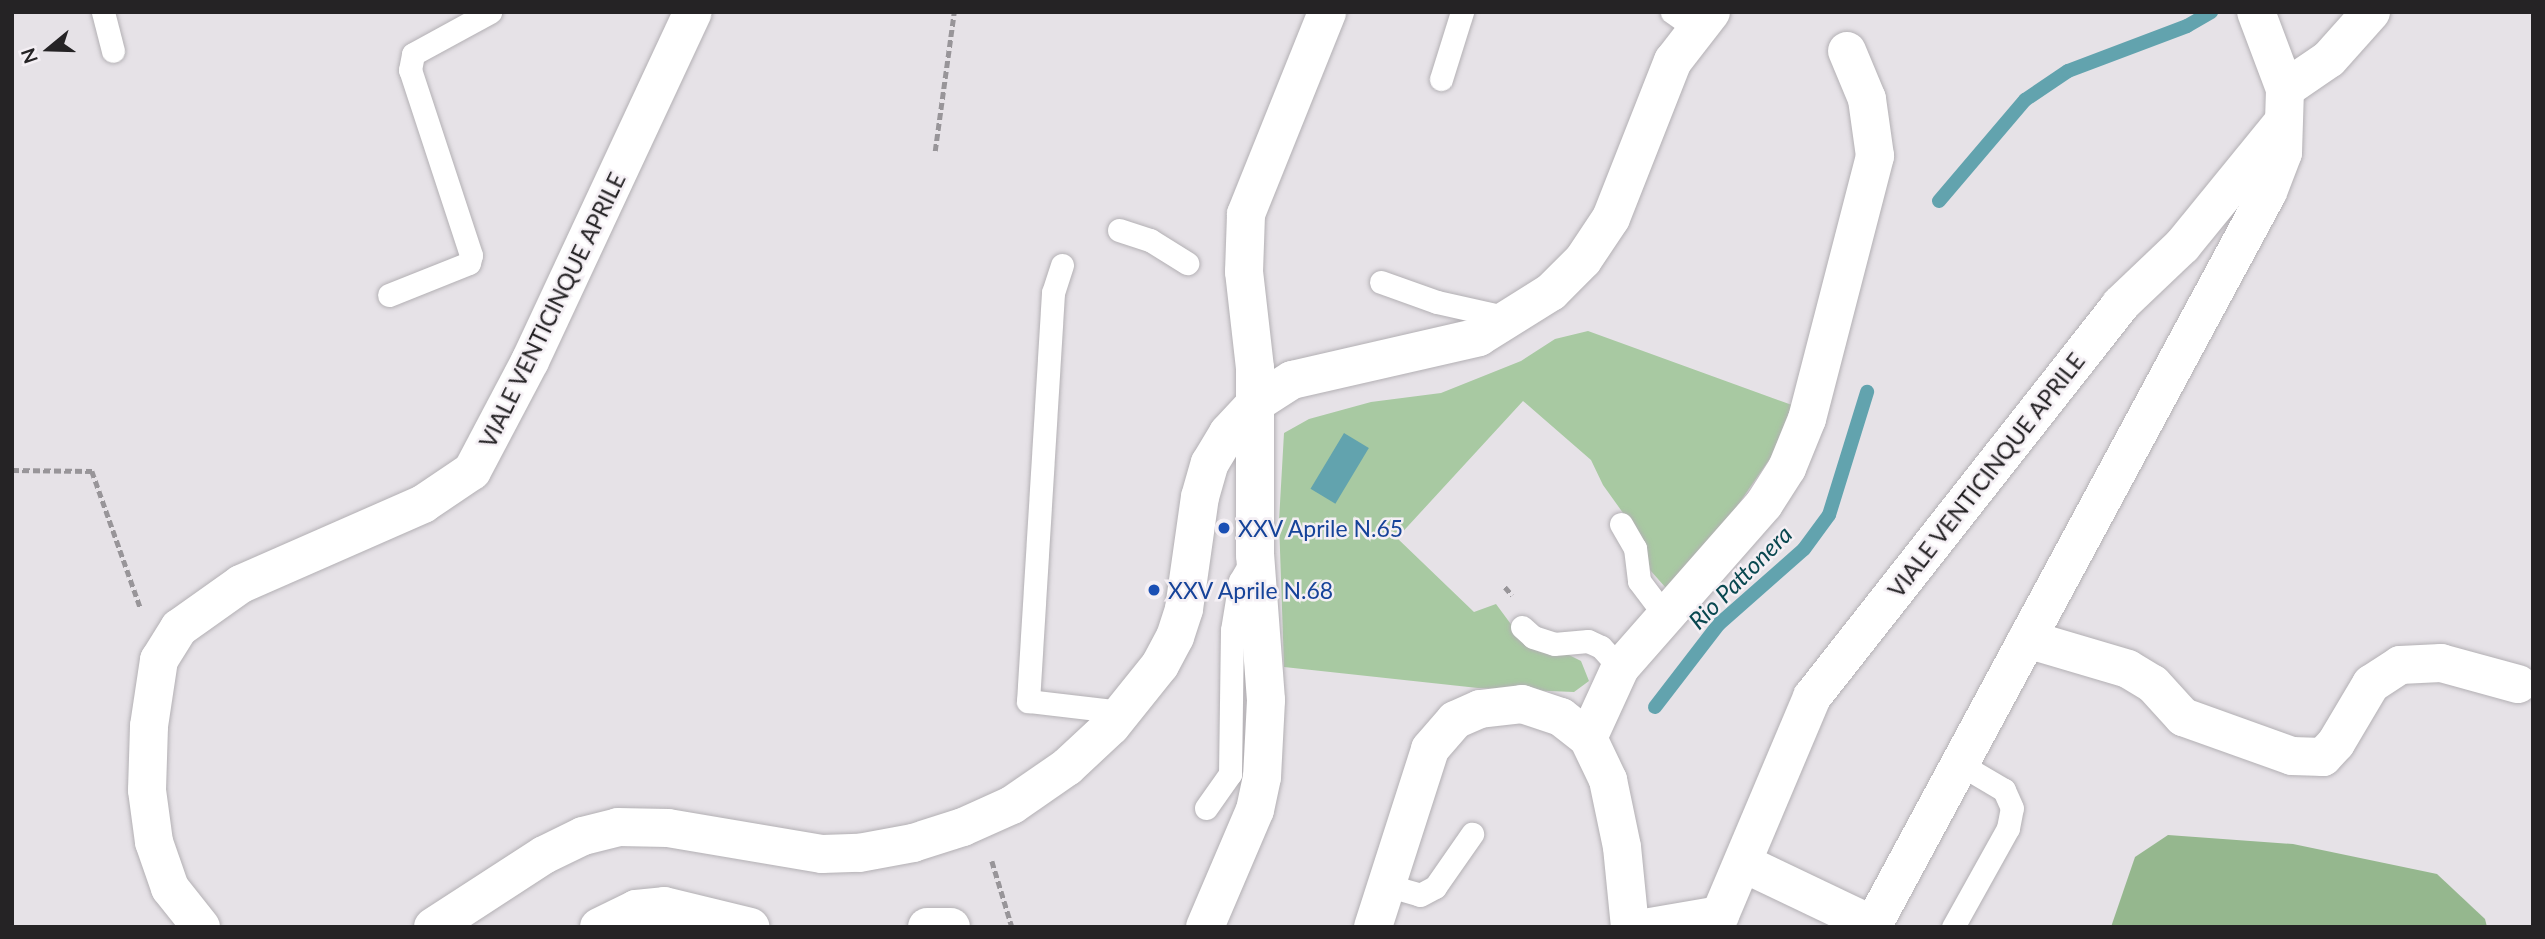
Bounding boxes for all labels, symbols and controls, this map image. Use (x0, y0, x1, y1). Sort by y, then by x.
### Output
north arrow (14, 14, 84, 84)
text: N (15, 45, 42, 67)
street label: VIALE VENTICINQUE APRILE (473, 167, 631, 453)
street label: VIALE VENTICINQUE APRILE (1881, 347, 2091, 603)
place label: XXV Aprile N.65 (1238, 514, 1405, 542)
water label: Rio Pattonera (1682, 519, 1798, 635)
marker: XXV Aprile N.65 (1216, 520, 1232, 536)
place label: XXV Aprile N.68 (1168, 576, 1335, 604)
marker: XXV Aprile N.68 (1146, 582, 1162, 598)

